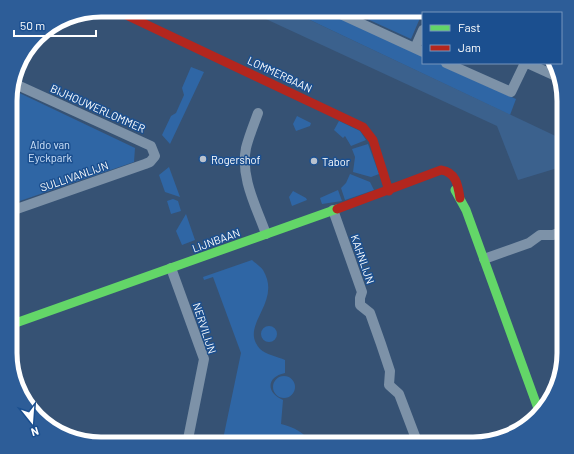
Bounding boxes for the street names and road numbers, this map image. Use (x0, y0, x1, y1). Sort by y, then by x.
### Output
street label: LOMMERBAAN (246, 53, 314, 95)
street label: BIJHOUWERLOMMER (49, 81, 148, 135)
street label: SULLIVANLIJN (38, 158, 110, 194)
street label: LIJNBAAN (190, 225, 242, 255)
street label: KAHNLIJN (349, 233, 377, 285)
street label: NERVILIJN (191, 301, 219, 355)

